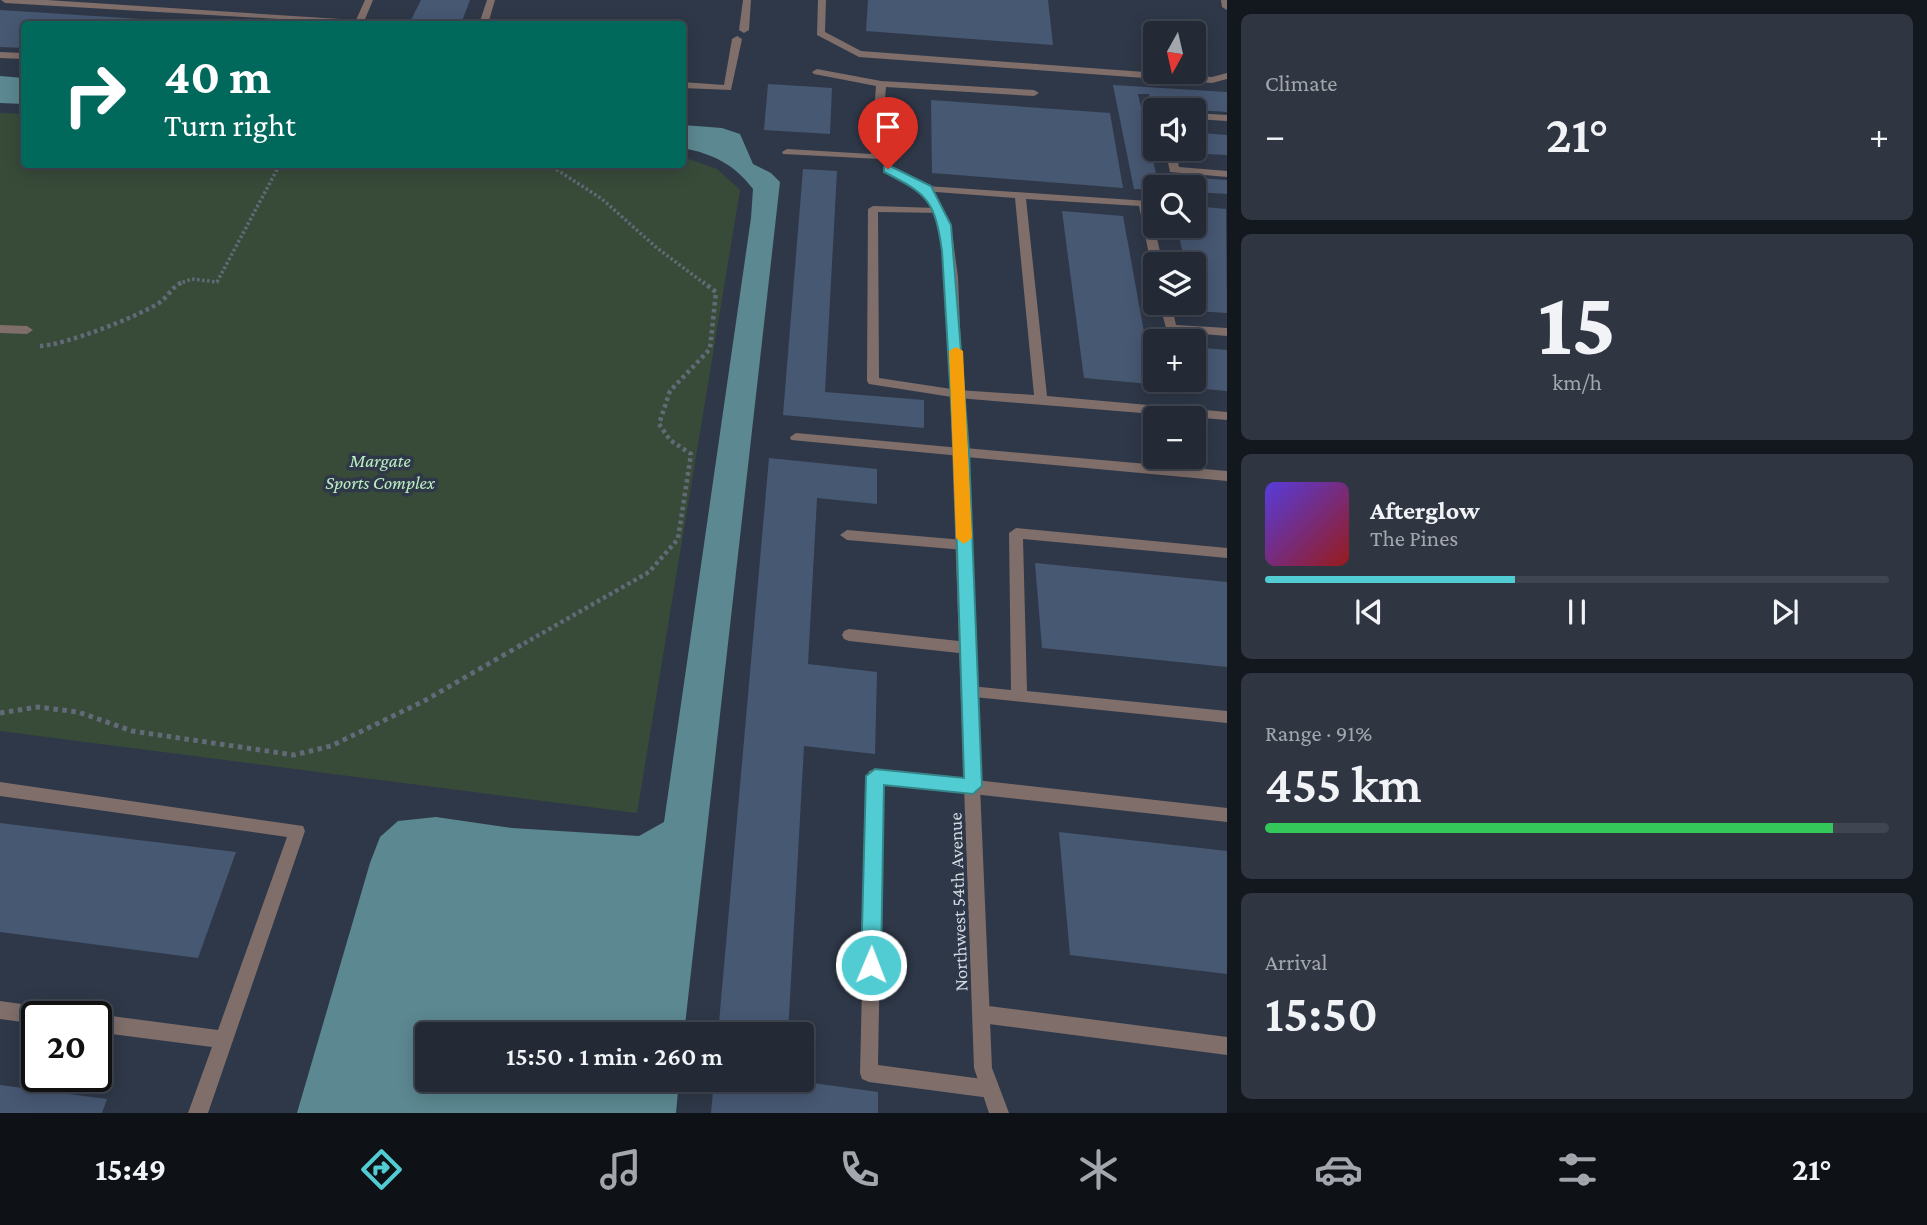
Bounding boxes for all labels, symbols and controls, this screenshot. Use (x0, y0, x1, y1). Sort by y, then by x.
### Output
north arrow (1143, 21, 1206, 84)
map controls (1143, 21, 1206, 469)
icon: right (49, 49, 140, 140)
text: 40 m (164, 49, 271, 104)
text: Climate (1265, 70, 1337, 96)
pin (858, 97, 918, 169)
button: sound (1143, 98, 1206, 161)
text: 21° (1546, 105, 1608, 163)
text: Turn right (164, 107, 296, 143)
icon: arrive (869, 108, 907, 146)
text: − (1265, 114, 1285, 156)
text: + (1869, 114, 1889, 156)
button: search (1143, 175, 1206, 238)
button: layers (1143, 252, 1206, 315)
text: 15 (1538, 272, 1616, 374)
button: + (1143, 329, 1206, 392)
text: km/h (1552, 369, 1602, 395)
button: − (1143, 406, 1206, 469)
park label: Margate Sports Complex (325, 450, 436, 493)
text: Afterglow (1370, 496, 1480, 525)
text: The Pines (1370, 525, 1458, 551)
icon: previous (1350, 593, 1388, 631)
icon: pause (1558, 593, 1596, 631)
icon: next (1766, 593, 1804, 631)
text: Range · 91% (1265, 720, 1372, 746)
text: 455 km (1265, 755, 1422, 813)
street label: Northwest 54th Avenue (944, 812, 972, 992)
position arrow (834, 928, 908, 1002)
text: Arrival (1265, 949, 1328, 975)
text: 15:50 (1265, 984, 1378, 1042)
speed limit sign: 20 (21, 1001, 112, 1092)
text: 15:50 · 1 min · 260 m (506, 1042, 723, 1071)
icon: directions (357, 1145, 406, 1194)
icon: music (596, 1145, 645, 1194)
icon: phone (835, 1145, 884, 1194)
icon: climate (1074, 1145, 1123, 1194)
icon: car (1314, 1145, 1363, 1194)
icon: filters (1553, 1145, 1602, 1194)
text: 15:49 (95, 1151, 166, 1187)
text: 21° (1792, 1151, 1832, 1187)

